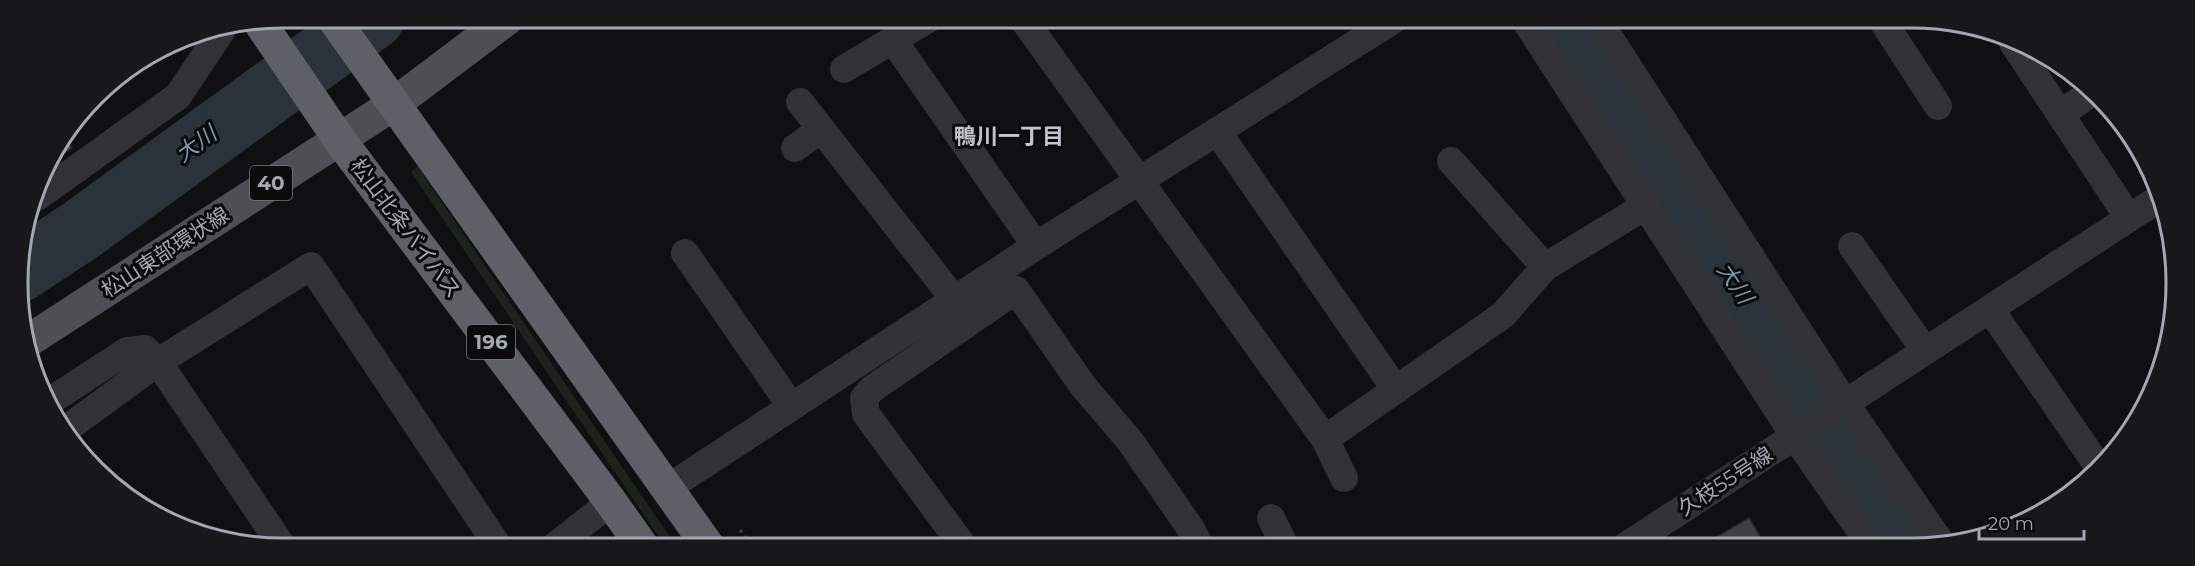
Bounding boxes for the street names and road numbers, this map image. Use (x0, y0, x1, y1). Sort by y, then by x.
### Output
street label: 松山北条バイパス (346, 154, 466, 302)
road number: 40 (250, 166, 292, 200)
street label: 松山東部環状線 (97, 201, 233, 303)
road number: 196 (467, 325, 515, 359)
street label: 久枝55号線 (1673, 441, 1777, 521)

